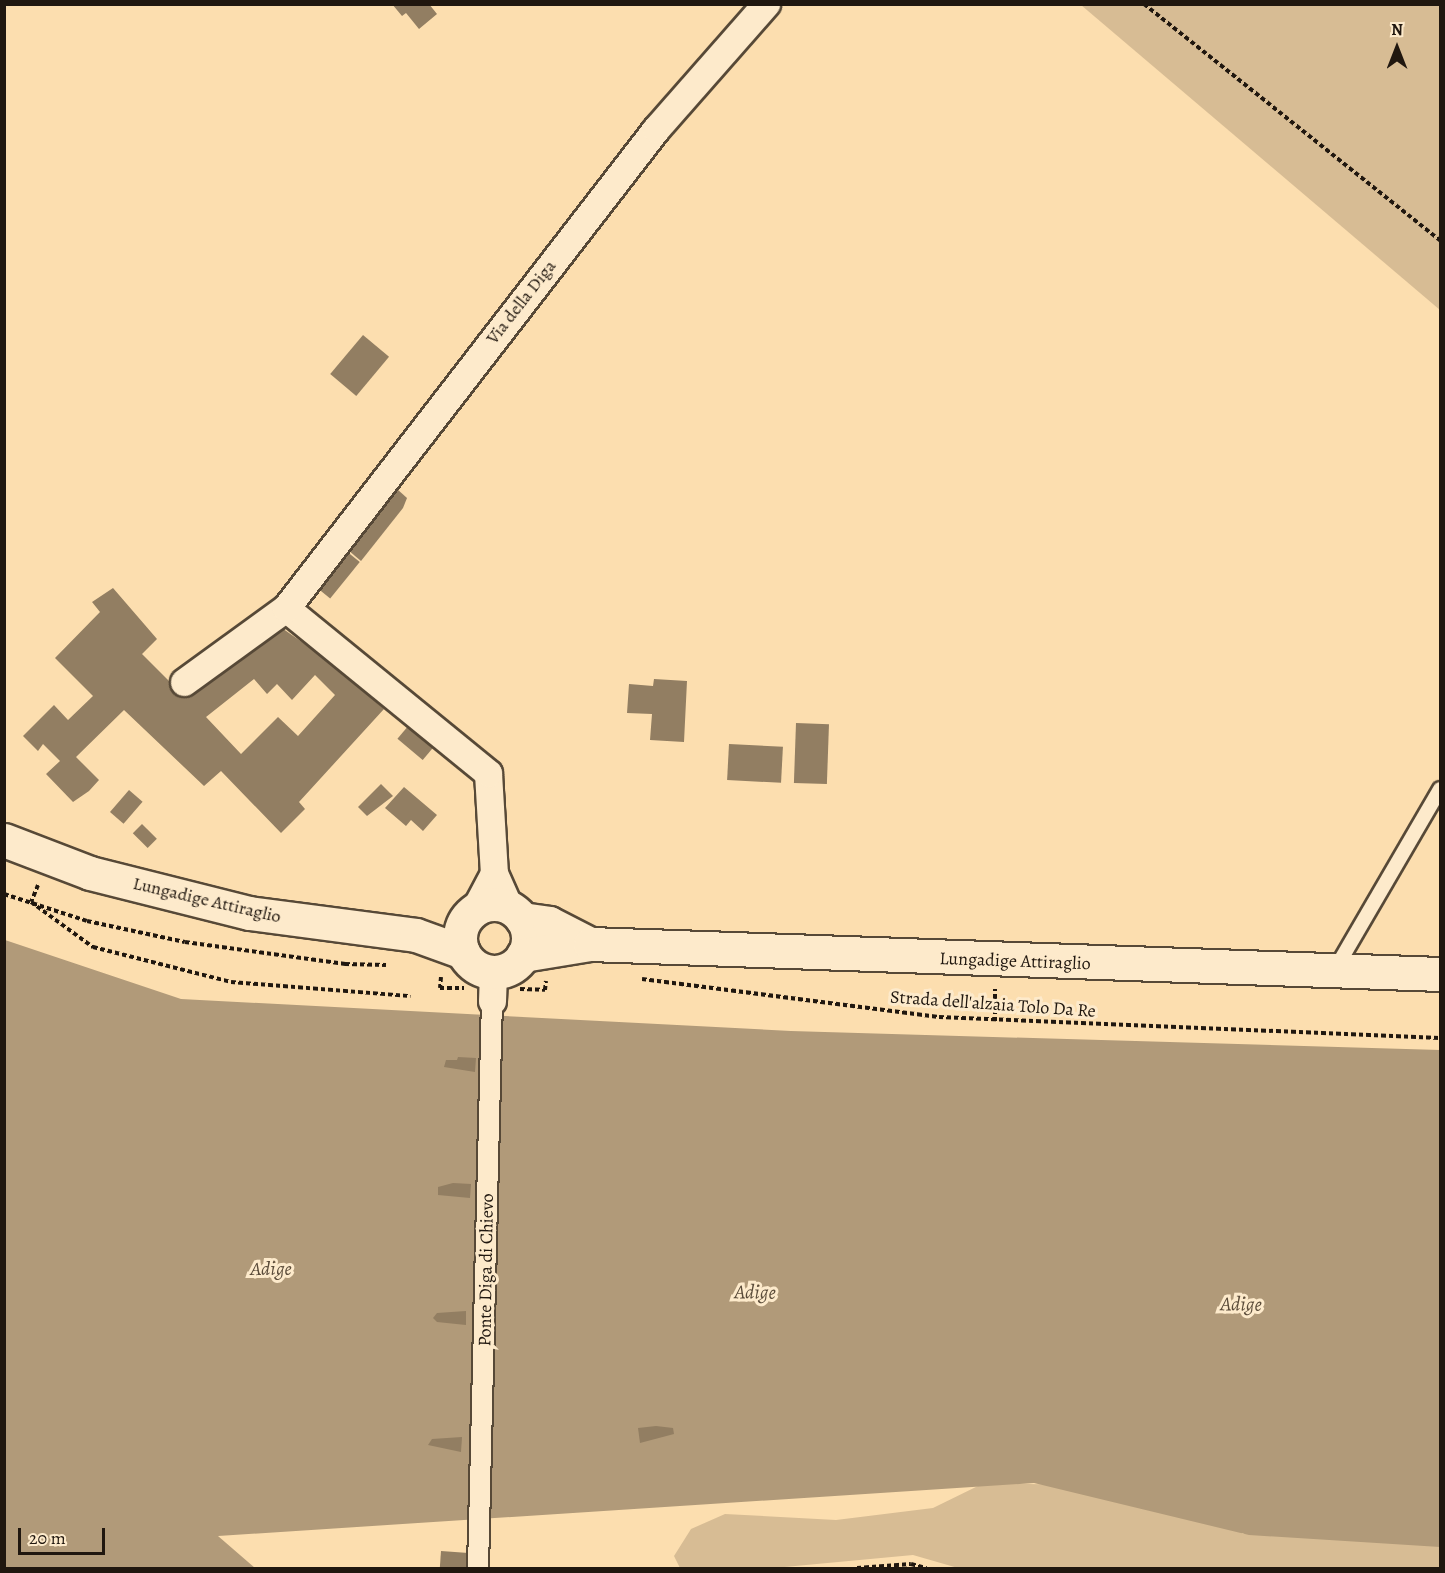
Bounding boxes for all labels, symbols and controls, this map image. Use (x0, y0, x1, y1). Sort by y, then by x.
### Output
north arrow (1367, 18, 1427, 78)
text: N (1391, 19, 1403, 41)
street label: Via della Diga (482, 256, 560, 348)
street label: Lungadige Attiraglio (131, 872, 283, 928)
street label: Lungadige Attiraglio (939, 948, 1091, 974)
street label: Strada dell'alzaia Tolo Da Re (889, 986, 1097, 1022)
street label: Ponte Diga di Chievo (474, 1193, 498, 1347)
water label: Adige (250, 1256, 292, 1280)
water label: Adige (734, 1280, 776, 1304)
water label: Adige (1220, 1292, 1262, 1316)
scale bar (21, 1516, 108, 1554)
text: 20 m (29, 1526, 66, 1550)

